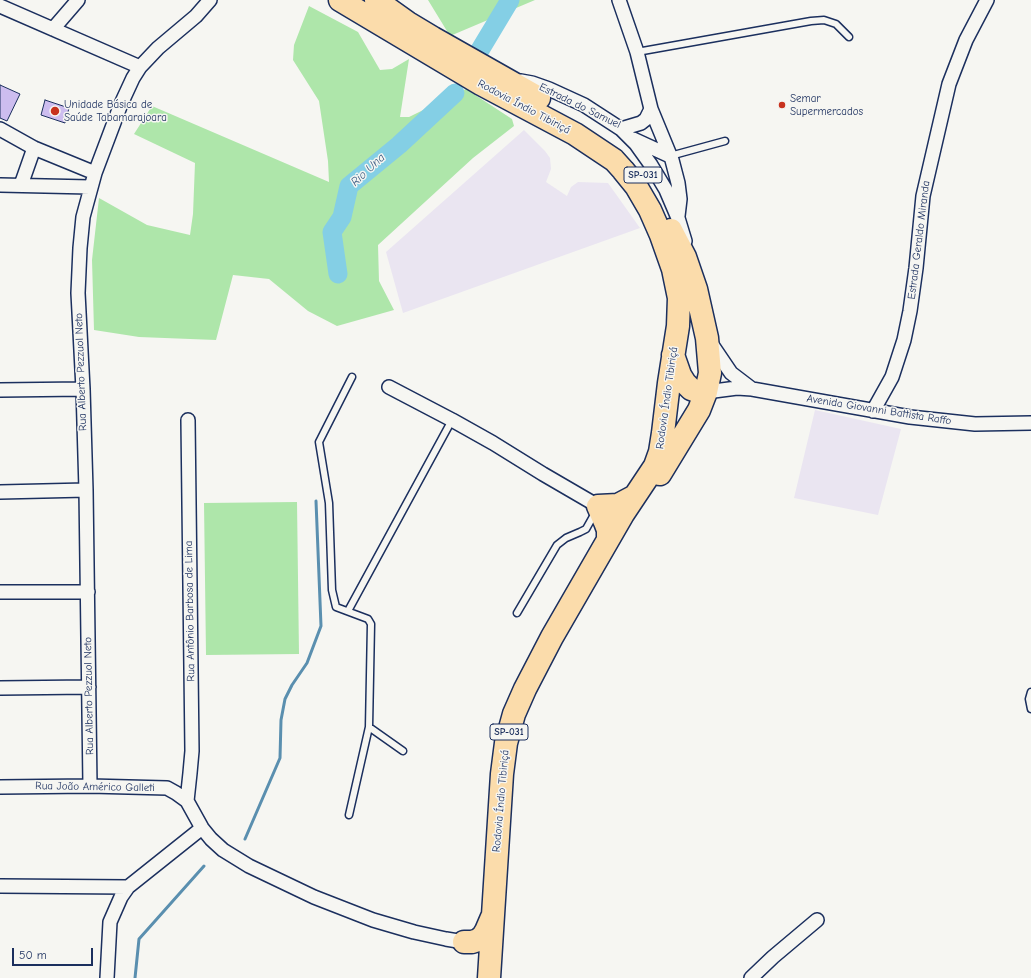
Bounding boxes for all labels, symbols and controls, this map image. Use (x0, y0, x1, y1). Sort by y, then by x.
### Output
street label: Rodovia Índio Tibiriçá (475, 77, 573, 137)
street label: Estrada do Samuel (537, 81, 623, 131)
place label: Semar Supermercados (790, 92, 863, 118)
place label: Unidade Básica de Saúde Tabamarajoara (64, 98, 167, 124)
marker: Semar Supermercados (777, 100, 787, 110)
marker: Unidade Básica de Saúde Tabamarajoara (49, 105, 61, 117)
water label: Rio Una (348, 151, 388, 189)
road number: SP-031 (624, 167, 662, 183)
street label: Estrada Geraldo Miranda (905, 180, 933, 300)
street label: Rua Alberto Pezzuol Neto (72, 313, 90, 431)
street label: Rodovia Índio Tibiriçá (653, 346, 681, 450)
street label: Avenida Giovanni Battista Raffo (806, 392, 952, 428)
street label: Rua Antônio Barbosa de Lima (182, 540, 198, 682)
street label: Rua Alberto Pezzuol Neto (81, 637, 97, 755)
road number: SP-031 (490, 724, 528, 740)
street label: Rodovia Índio Tibiriçá (490, 749, 512, 853)
street label: Rua João Américo Galleti (35, 779, 155, 795)
scale bar (14, 940, 95, 966)
text: 50 m (19, 948, 47, 962)

